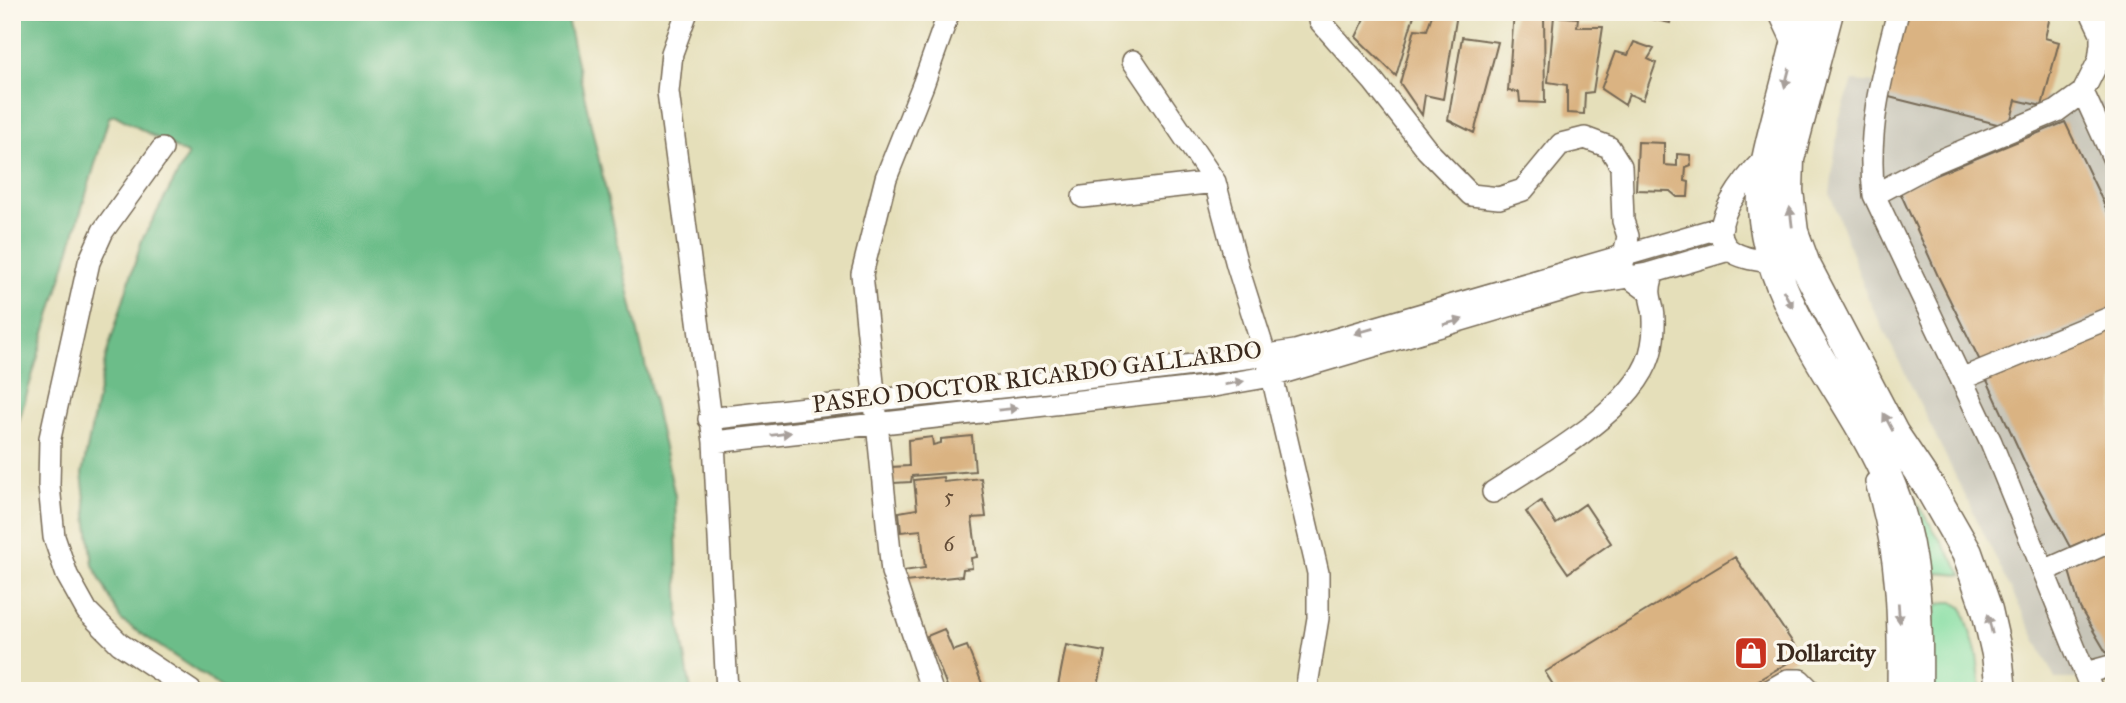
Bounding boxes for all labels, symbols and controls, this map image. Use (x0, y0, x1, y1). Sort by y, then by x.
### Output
one-way arrow (1781, 68, 1792, 90)
one-way arrow (1786, 206, 1797, 228)
one-way arrow (1782, 289, 1794, 309)
one-way arrow (1442, 317, 1463, 327)
one-way arrow (1353, 327, 1374, 337)
street label: PASEO DOCTOR RICARDO GALLARDO (810, 335, 1264, 419)
one-way arrow (1223, 377, 1245, 388)
one-way arrow (997, 403, 1019, 414)
one-way arrow (1882, 412, 1893, 432)
one-way arrow (771, 428, 793, 439)
house number: 5 (944, 483, 954, 509)
house number: 6 (944, 531, 956, 557)
one-way arrow (1894, 602, 1905, 624)
one-way arrow (1984, 612, 1995, 634)
shop icon: Dollarcity (1732, 634, 1770, 672)
place label: Dollarcity (1776, 638, 1877, 668)

